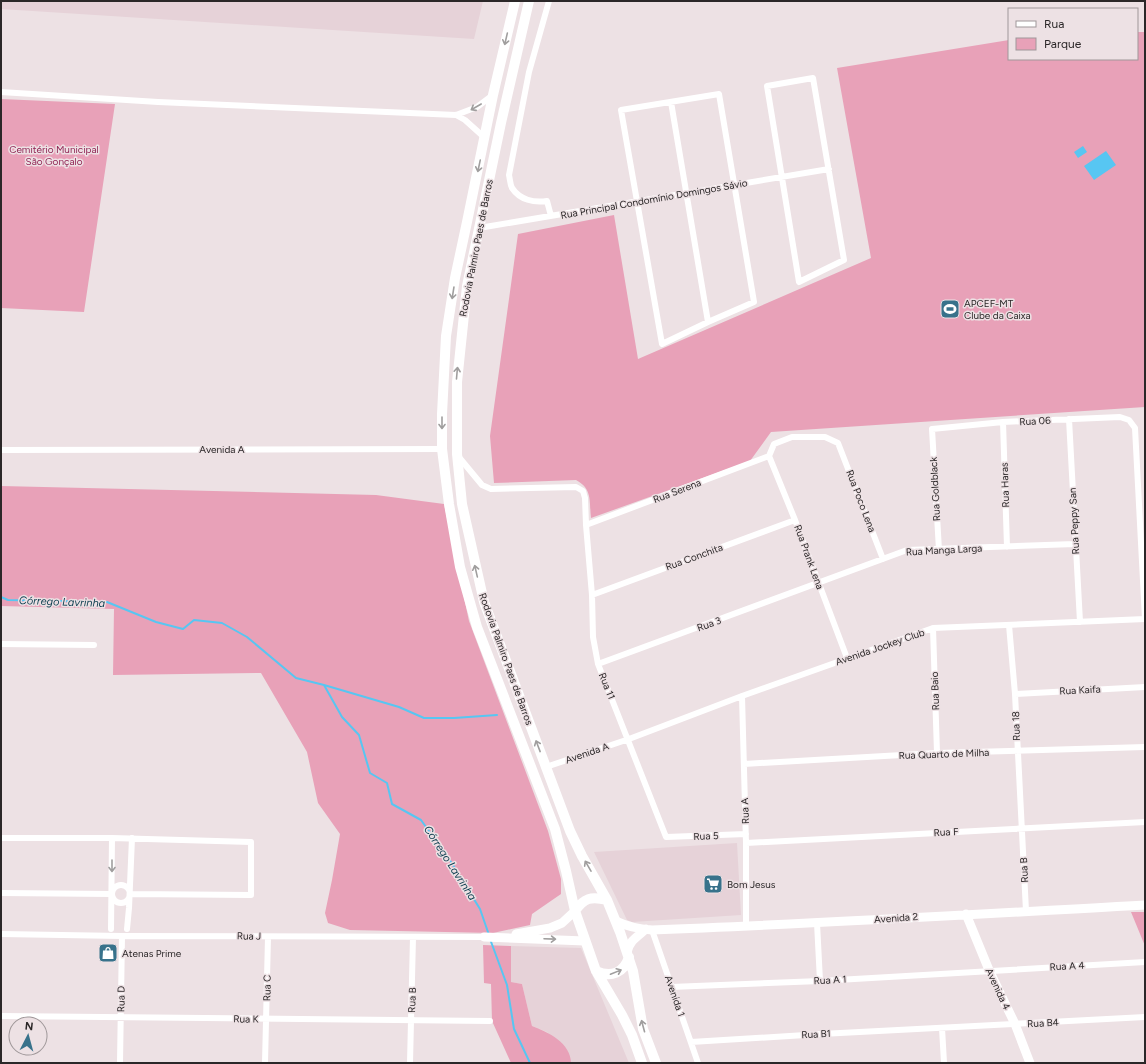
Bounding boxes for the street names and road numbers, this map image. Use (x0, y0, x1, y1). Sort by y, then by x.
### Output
street label: Rua Principal Condomínio Domingos Sávio (560, 176, 749, 222)
street label: Rodovia Palmiro Paes de Barros (456, 178, 496, 318)
street label: Rua 06 (1019, 414, 1051, 428)
street label: Avenida A (199, 443, 245, 456)
street label: Rua Goldblack (927, 456, 943, 521)
street label: Rua Haras (998, 462, 1012, 508)
street label: Rua Poco Lena (843, 468, 879, 534)
street label: Rua Serena (651, 476, 703, 506)
street label: Rua Peppy San (1066, 487, 1082, 555)
street label: Rua Prank Lena (791, 523, 827, 591)
street label: Rua Conchita (664, 541, 724, 573)
street label: Rua Manga Larga (905, 542, 983, 558)
street label: Rodovia Palmiro Paes de Barros (476, 591, 536, 727)
street label: Rua 3 (695, 614, 723, 634)
street label: Avenida Jockey Club (834, 626, 926, 668)
street label: Rua 11 (596, 671, 618, 701)
street label: Rua Baio (928, 671, 942, 711)
street label: Rua Kaifa (1059, 682, 1101, 698)
street label: Rua 18 (1009, 711, 1023, 741)
street label: Avenida A (563, 739, 611, 767)
street label: Rua Quarto de Milha (898, 746, 990, 762)
street label: Rua A (738, 797, 752, 824)
street label: Rua F (933, 825, 959, 839)
street label: Rua 5 (693, 829, 719, 843)
street label: Rua B (1017, 857, 1031, 883)
street label: Avenida 2 (874, 910, 918, 926)
street label: Rua J (237, 929, 261, 943)
street label: Rua A 4 (1049, 959, 1085, 973)
street label: Avenida 4 (983, 966, 1013, 1012)
street label: Rua A 1 (813, 973, 847, 987)
street label: Avenida 1 (662, 974, 688, 1018)
street label: Rua C (260, 975, 274, 1001)
street label: Rua D (114, 986, 128, 1012)
street label: Rua B (405, 987, 419, 1013)
street label: Rua K (233, 1012, 260, 1026)
street label: Rua B4 (1027, 1016, 1059, 1030)
street label: Rua B1 (801, 1027, 831, 1041)

